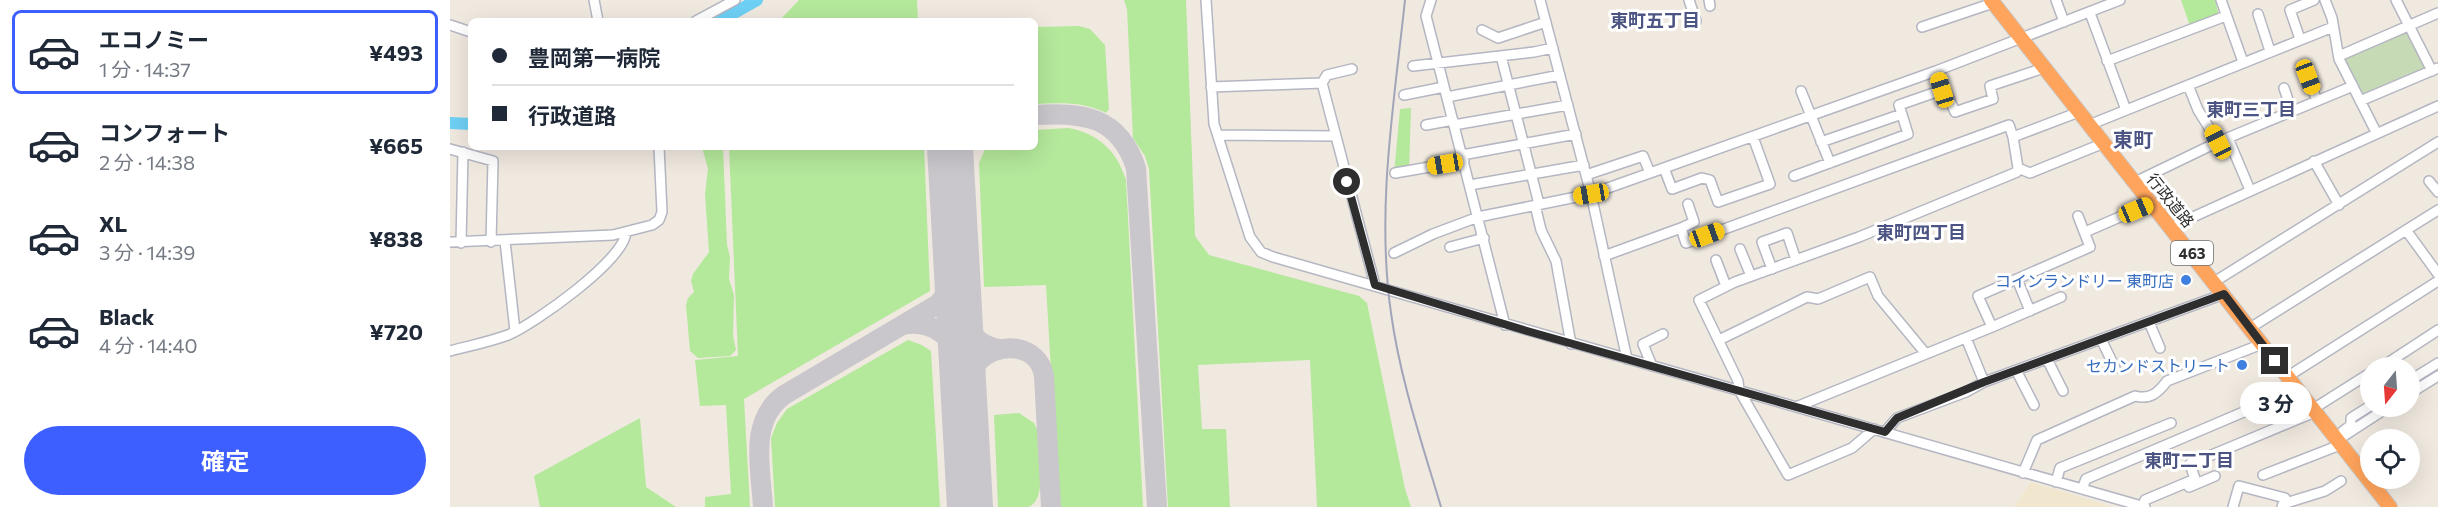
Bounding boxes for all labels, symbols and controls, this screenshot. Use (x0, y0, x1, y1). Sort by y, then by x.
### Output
district label: 東町五丁目 (1610, 9, 1700, 31)
icon: car (27, 25, 81, 79)
text: エコノミー (99, 26, 209, 53)
text: ¥493 (369, 39, 423, 66)
text: 豊岡第一病院 (528, 44, 660, 71)
text: 1 分 · 14:37 (99, 57, 191, 81)
car (2293, 57, 2323, 97)
car (1928, 70, 1956, 110)
district label: 東町三丁目 (2206, 98, 2296, 120)
text: 行政道路 (528, 102, 616, 129)
icon: car (27, 118, 81, 172)
text: コンフォート (99, 119, 230, 146)
car (2202, 122, 2234, 162)
district label: 東町 (2113, 127, 2153, 151)
text: ¥665 (369, 132, 423, 159)
text: 2 分 · 14:38 (99, 150, 195, 174)
car (1426, 152, 1464, 176)
route start (1333, 168, 1360, 195)
street label: 行政道路 (2143, 169, 2199, 231)
car (1572, 182, 1610, 206)
car (2116, 195, 2156, 225)
text: XL (99, 210, 127, 237)
icon: car (27, 211, 81, 265)
car (1687, 220, 1727, 250)
district label: 東町四丁目 (1876, 221, 1966, 243)
text: ¥838 (369, 225, 423, 252)
text: 3 分 · 14:39 (99, 240, 195, 264)
road number: 463 (2171, 241, 2213, 265)
place label: コインランドリー 東町店 (1995, 271, 2174, 290)
marker: コインランドリー 東町店 (2179, 273, 2193, 287)
text: Black (99, 303, 154, 330)
icon: car (27, 304, 81, 358)
text: ¥720 (370, 318, 423, 345)
text: 4 分 · 14:40 (99, 333, 198, 357)
route end (2261, 347, 2288, 374)
place label: セカンドストリート (2086, 356, 2230, 375)
north arrow (2360, 357, 2420, 417)
map controls (2360, 357, 2420, 489)
marker: セカンドストリート (2235, 358, 2249, 372)
callout: 3 分 (2239, 382, 2311, 424)
text: 3 分 (2258, 391, 2294, 415)
button: 確定 (24, 426, 426, 495)
button: locate (2360, 429, 2420, 489)
district label: 東町二丁目 (2144, 449, 2234, 471)

